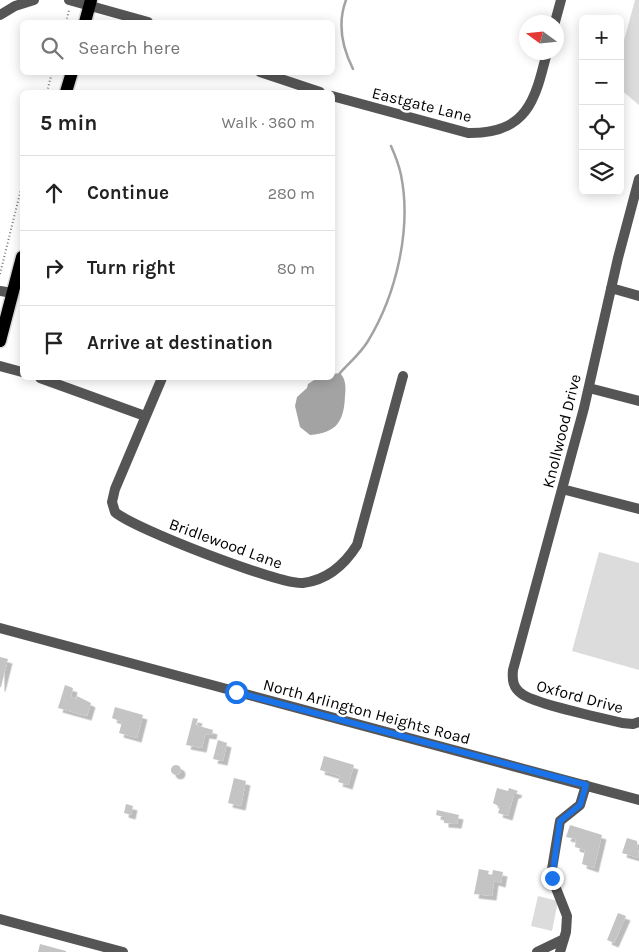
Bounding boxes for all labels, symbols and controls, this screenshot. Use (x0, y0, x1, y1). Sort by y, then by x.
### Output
north arrow (519, 15, 564, 60)
map controls (579, 15, 624, 195)
button: + (579, 15, 624, 60)
search box (20, 20, 335, 75)
icon: search (38, 34, 66, 62)
text: Search here (78, 37, 180, 59)
button: − (579, 60, 624, 105)
street label: Eastgate Lane (370, 83, 474, 126)
button: locate (579, 105, 624, 150)
text: 5 min (40, 111, 97, 135)
text: Walk · 360 m (222, 113, 315, 132)
button: layers (579, 150, 624, 195)
icon: ahead (40, 179, 68, 207)
text: Continue (87, 182, 169, 204)
text: 280 m (268, 184, 315, 203)
icon: right (40, 254, 68, 282)
text: Turn right (87, 257, 176, 279)
text: 80 m (277, 259, 315, 278)
icon: arrive (40, 329, 68, 357)
text: Arrive at destination (87, 332, 273, 354)
street label: Knollwood Drive (538, 372, 585, 490)
street label: Bridlewood Lane (167, 514, 285, 573)
street label: North Arlington Heights Road (261, 675, 472, 748)
street label: Oxford Drive (534, 676, 625, 717)
route start (225, 681, 248, 704)
route end (541, 867, 564, 890)

